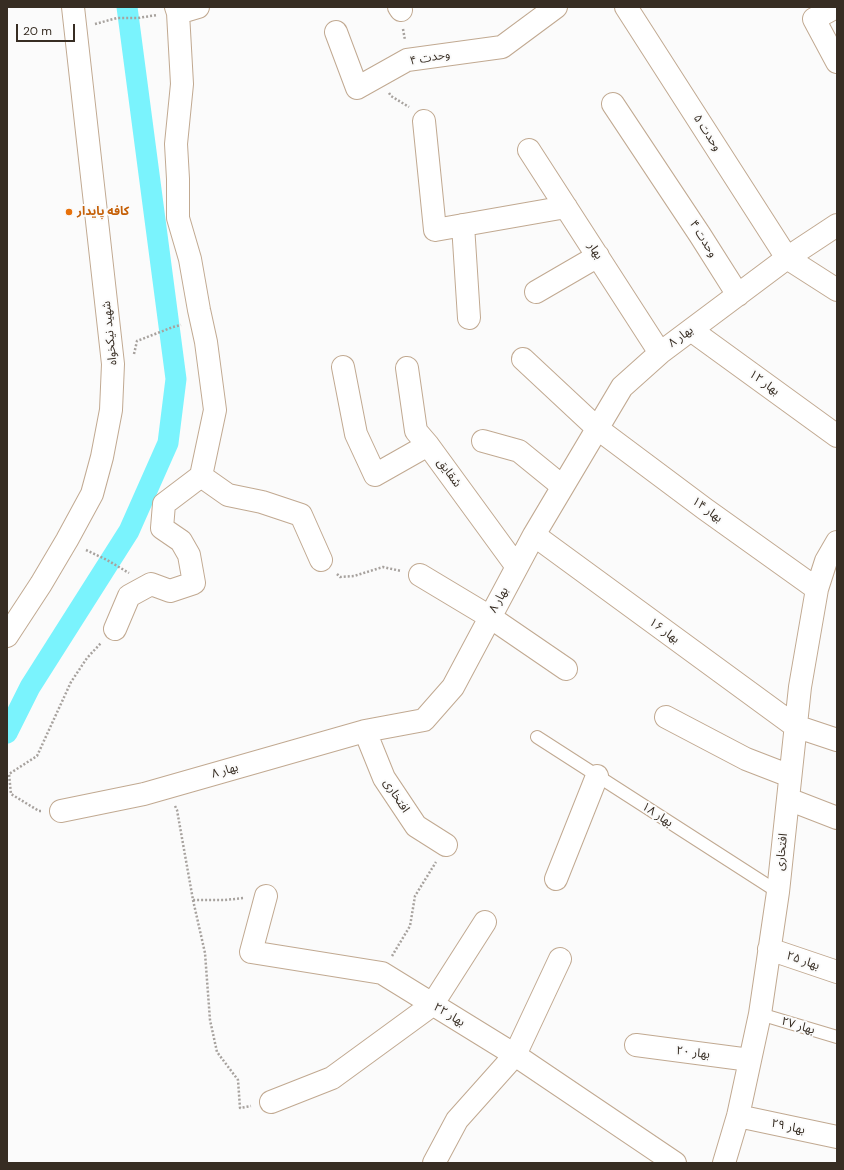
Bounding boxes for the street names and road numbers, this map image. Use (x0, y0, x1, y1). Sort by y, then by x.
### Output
street label: وحدت ۴ (409, 47, 451, 69)
street label: وحدت ۵ (690, 112, 724, 154)
street label: وحدت ۴ (686, 218, 720, 260)
street label: بهار (584, 240, 606, 262)
street label: شهید نیکخواه (99, 300, 121, 366)
street label: بهار ۸ (666, 323, 696, 351)
street label: بهار ۱۲ (746, 367, 782, 399)
street label: شقایق (434, 456, 464, 490)
street label: بهار ۱۴ (689, 494, 725, 526)
street label: بهار ۸ (486, 585, 512, 615)
street label: بهار ۱۶ (646, 615, 682, 647)
street label: بهار ۸ (210, 760, 240, 782)
street label: افتخاری (380, 776, 412, 816)
street label: بهار ۱۸ (639, 800, 675, 830)
street label: افتخاری (773, 833, 791, 871)
street label: بهار ۲۵ (785, 949, 821, 973)
street label: بهار ۲۲ (431, 1000, 467, 1030)
street label: بهار ۲۷ (780, 1014, 816, 1038)
street label: بهار ۲۰ (675, 1044, 711, 1062)
street label: بهار ۲۹ (770, 1116, 806, 1138)

